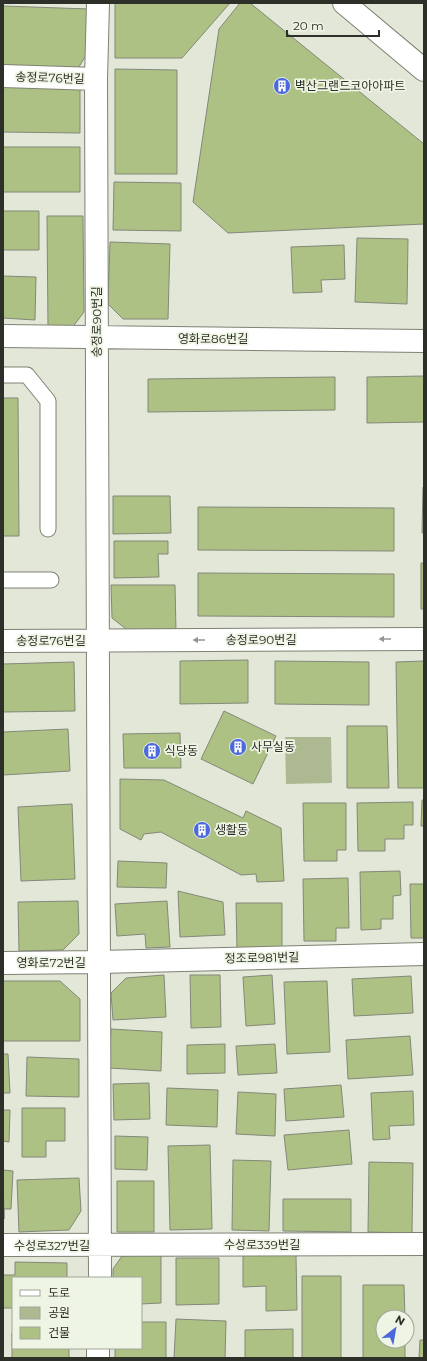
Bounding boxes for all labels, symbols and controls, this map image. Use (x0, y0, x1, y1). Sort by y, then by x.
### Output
scale bar (287, 12, 379, 38)
text: 20 m (293, 18, 324, 33)
street label: 송정로76번길 (15, 69, 85, 86)
building icon: 벽산그랜드코아아파트 (272, 76, 292, 96)
place label: 벽산그랜드코아아파트 (295, 78, 405, 93)
street label: 송정로90번길 (89, 287, 104, 357)
street label: 영화로86번길 (178, 331, 248, 346)
street label: 송정로90번길 (226, 632, 296, 647)
street label: 송정로76번길 (16, 633, 86, 648)
one-way arrow (378, 636, 391, 642)
one-way arrow (192, 637, 205, 643)
building icon: 사무실동 (228, 737, 248, 757)
place label: 사무실동 (251, 739, 295, 754)
building icon: 식당동 (142, 741, 162, 761)
place label: 식당동 (165, 743, 198, 758)
building icon: 생활동 (192, 820, 212, 840)
place label: 생활동 (215, 822, 248, 837)
street label: 정조로981번길 (225, 949, 299, 966)
street label: 영화로72번길 (16, 955, 86, 970)
street label: 수성로339번길 (224, 1237, 300, 1252)
street label: 수성로327번길 (14, 1238, 90, 1253)
legend (12, 1277, 142, 1349)
text: 도로 (48, 1285, 70, 1300)
text: 공원 (48, 1305, 70, 1320)
north arrow (375, 1309, 415, 1349)
text: N (393, 1312, 408, 1329)
text: 건물 (48, 1325, 70, 1340)

